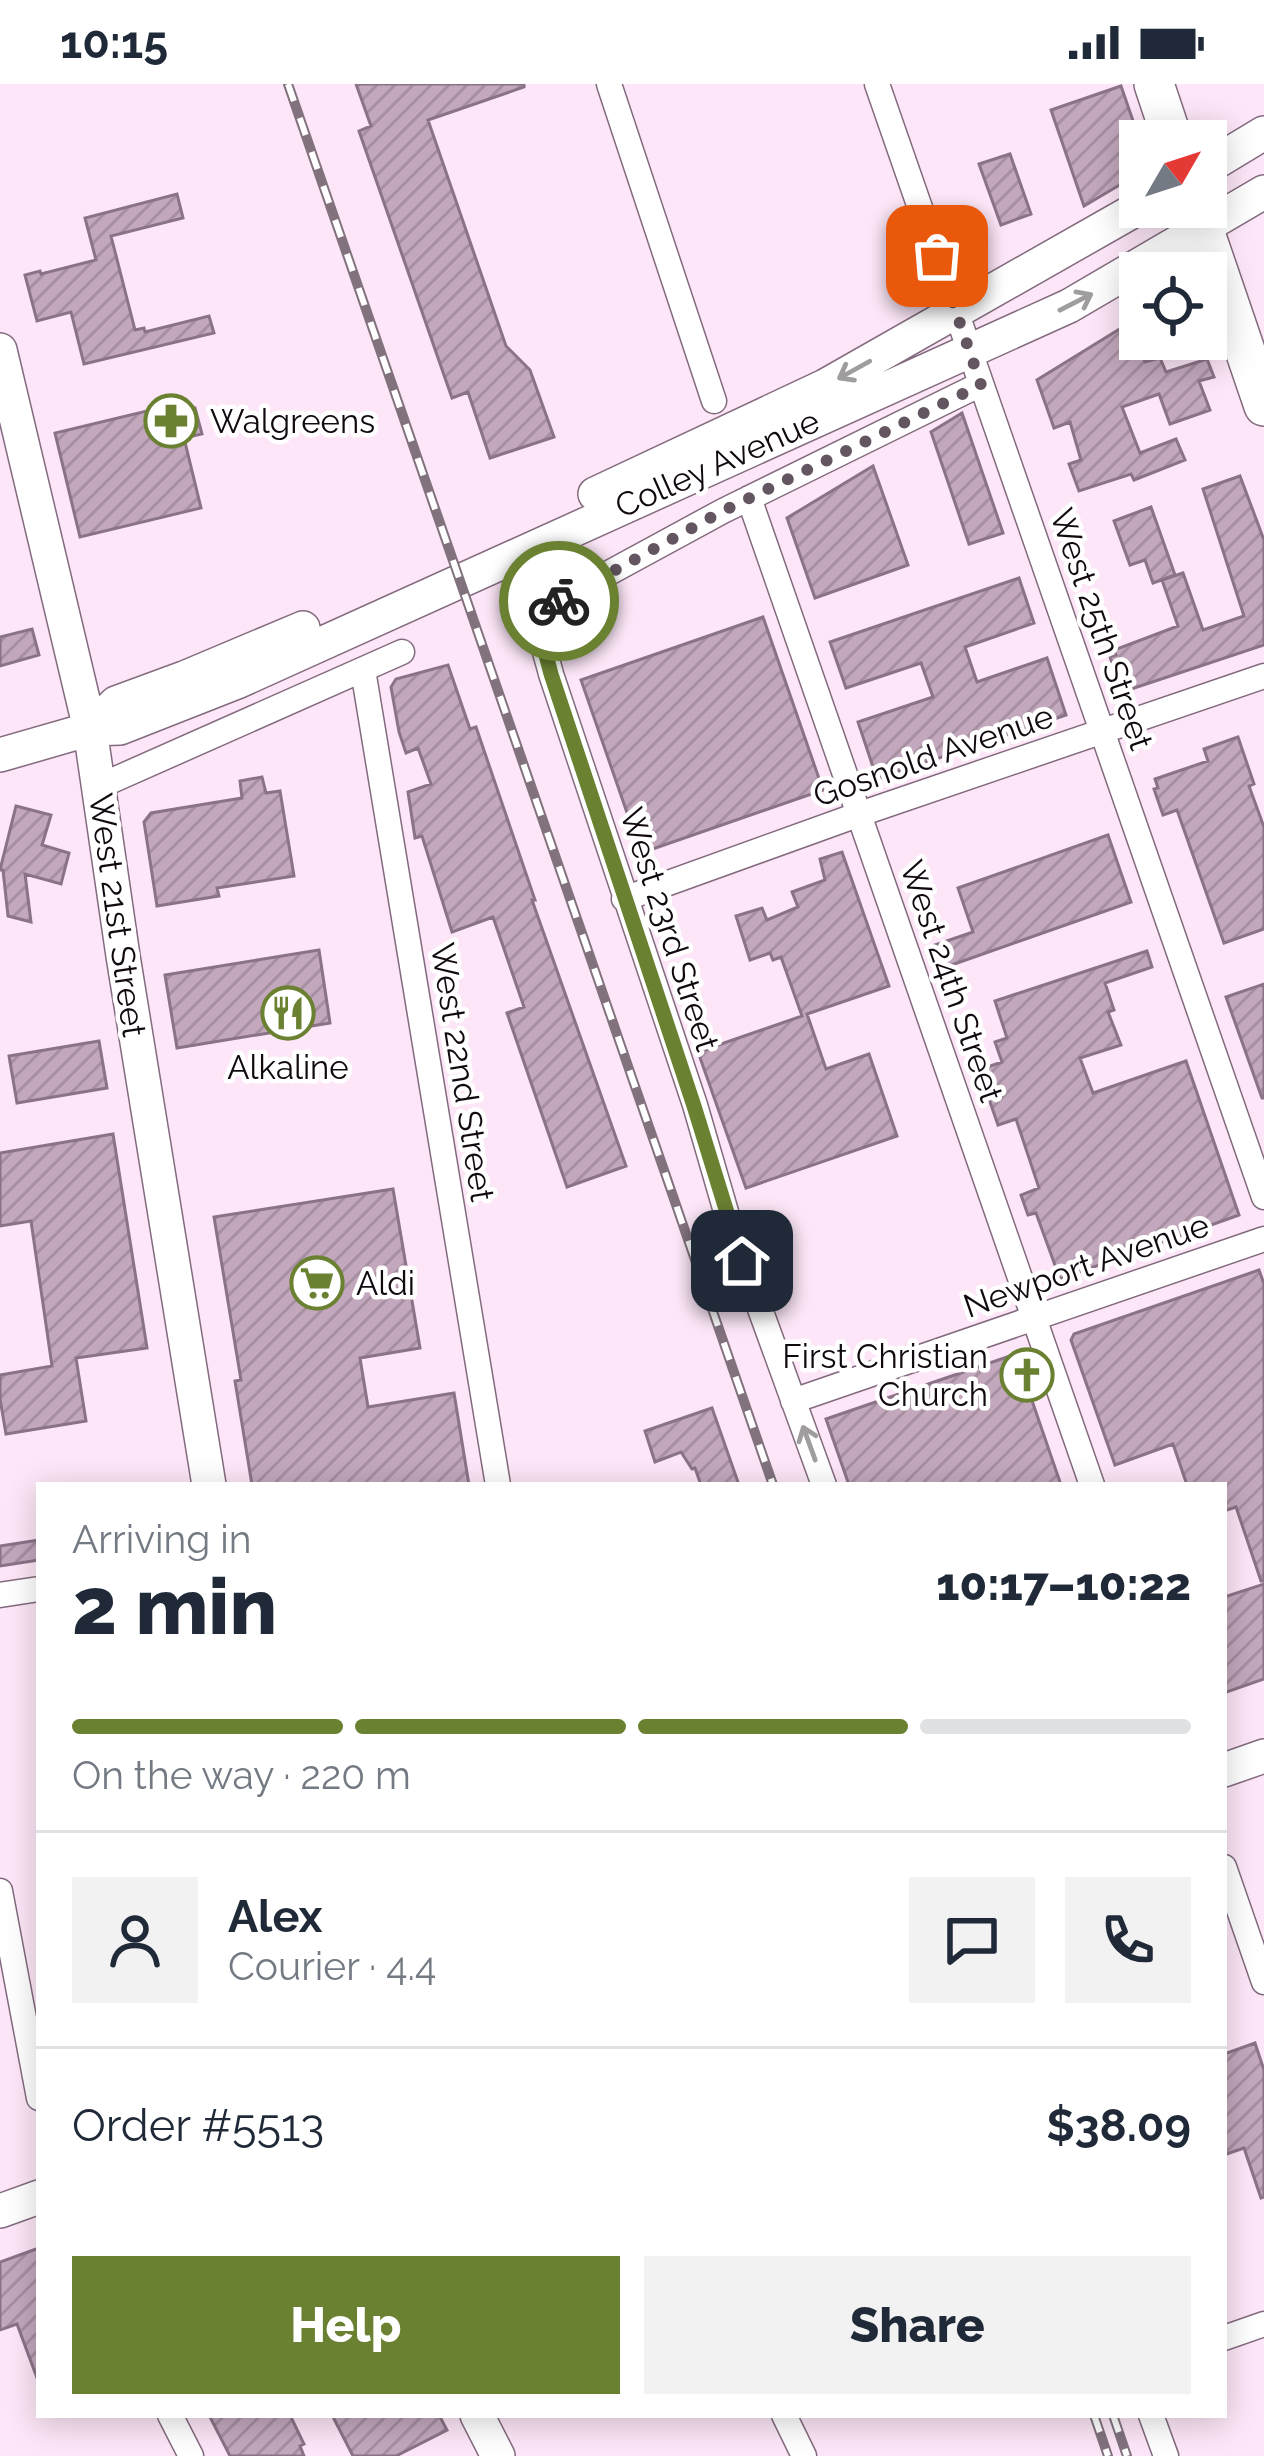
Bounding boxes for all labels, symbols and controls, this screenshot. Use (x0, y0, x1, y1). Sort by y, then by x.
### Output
text: 10:15 (60, 16, 168, 69)
north arrow (1119, 120, 1227, 228)
map controls (1119, 120, 1227, 360)
pin (886, 205, 988, 307)
icon: bag (904, 223, 970, 289)
button: locate (1119, 252, 1227, 360)
one-way arrow (1058, 289, 1093, 312)
one-way arrow (838, 359, 873, 382)
pharmacy icon: Walgreens (143, 393, 199, 449)
street label: Colley Avenue (609, 401, 825, 526)
place label: Walgreens (210, 402, 375, 441)
street label: West 25th Street (1042, 503, 1161, 755)
courier (499, 541, 619, 661)
icon: bike (526, 568, 592, 634)
street label: Gosnold Avenue (808, 696, 1058, 815)
street label: West 21st Street (81, 791, 154, 1039)
street label: West 23rd Street (612, 803, 727, 1056)
street label: West 24th Street (892, 855, 1011, 1107)
street label: West 22nd Street (423, 940, 502, 1204)
restaurant icon: Alkaline (260, 985, 316, 1041)
place label: Alkaline (227, 1048, 349, 1087)
street label: Newport Avenue (958, 1205, 1214, 1326)
pin (691, 1210, 793, 1312)
icon: home (709, 1228, 775, 1294)
supermarket icon: Aldi (289, 1255, 345, 1311)
place label: Aldi (356, 1264, 415, 1303)
place label: First Christian Church (782, 1337, 988, 1414)
church icon: First Christian Church (999, 1347, 1055, 1403)
one-way arrow (796, 1425, 818, 1462)
text: Arriving in (72, 1516, 252, 1562)
text: 10:17–10:22 (936, 1558, 1191, 1611)
text: 2 min (72, 1561, 277, 1652)
text: On the way · 220 m (72, 1752, 411, 1798)
button: person (72, 1877, 198, 2003)
button: chat (909, 1877, 1035, 2003)
button: phone (1065, 1877, 1191, 2003)
text: Alex (228, 1890, 322, 1943)
text: Courier · 4.4 (228, 1943, 436, 1989)
text: Order #5513 (72, 2099, 324, 2152)
text: $38.09 (1046, 2099, 1191, 2152)
button: Help (72, 2256, 620, 2394)
button: Share (644, 2256, 1191, 2394)

